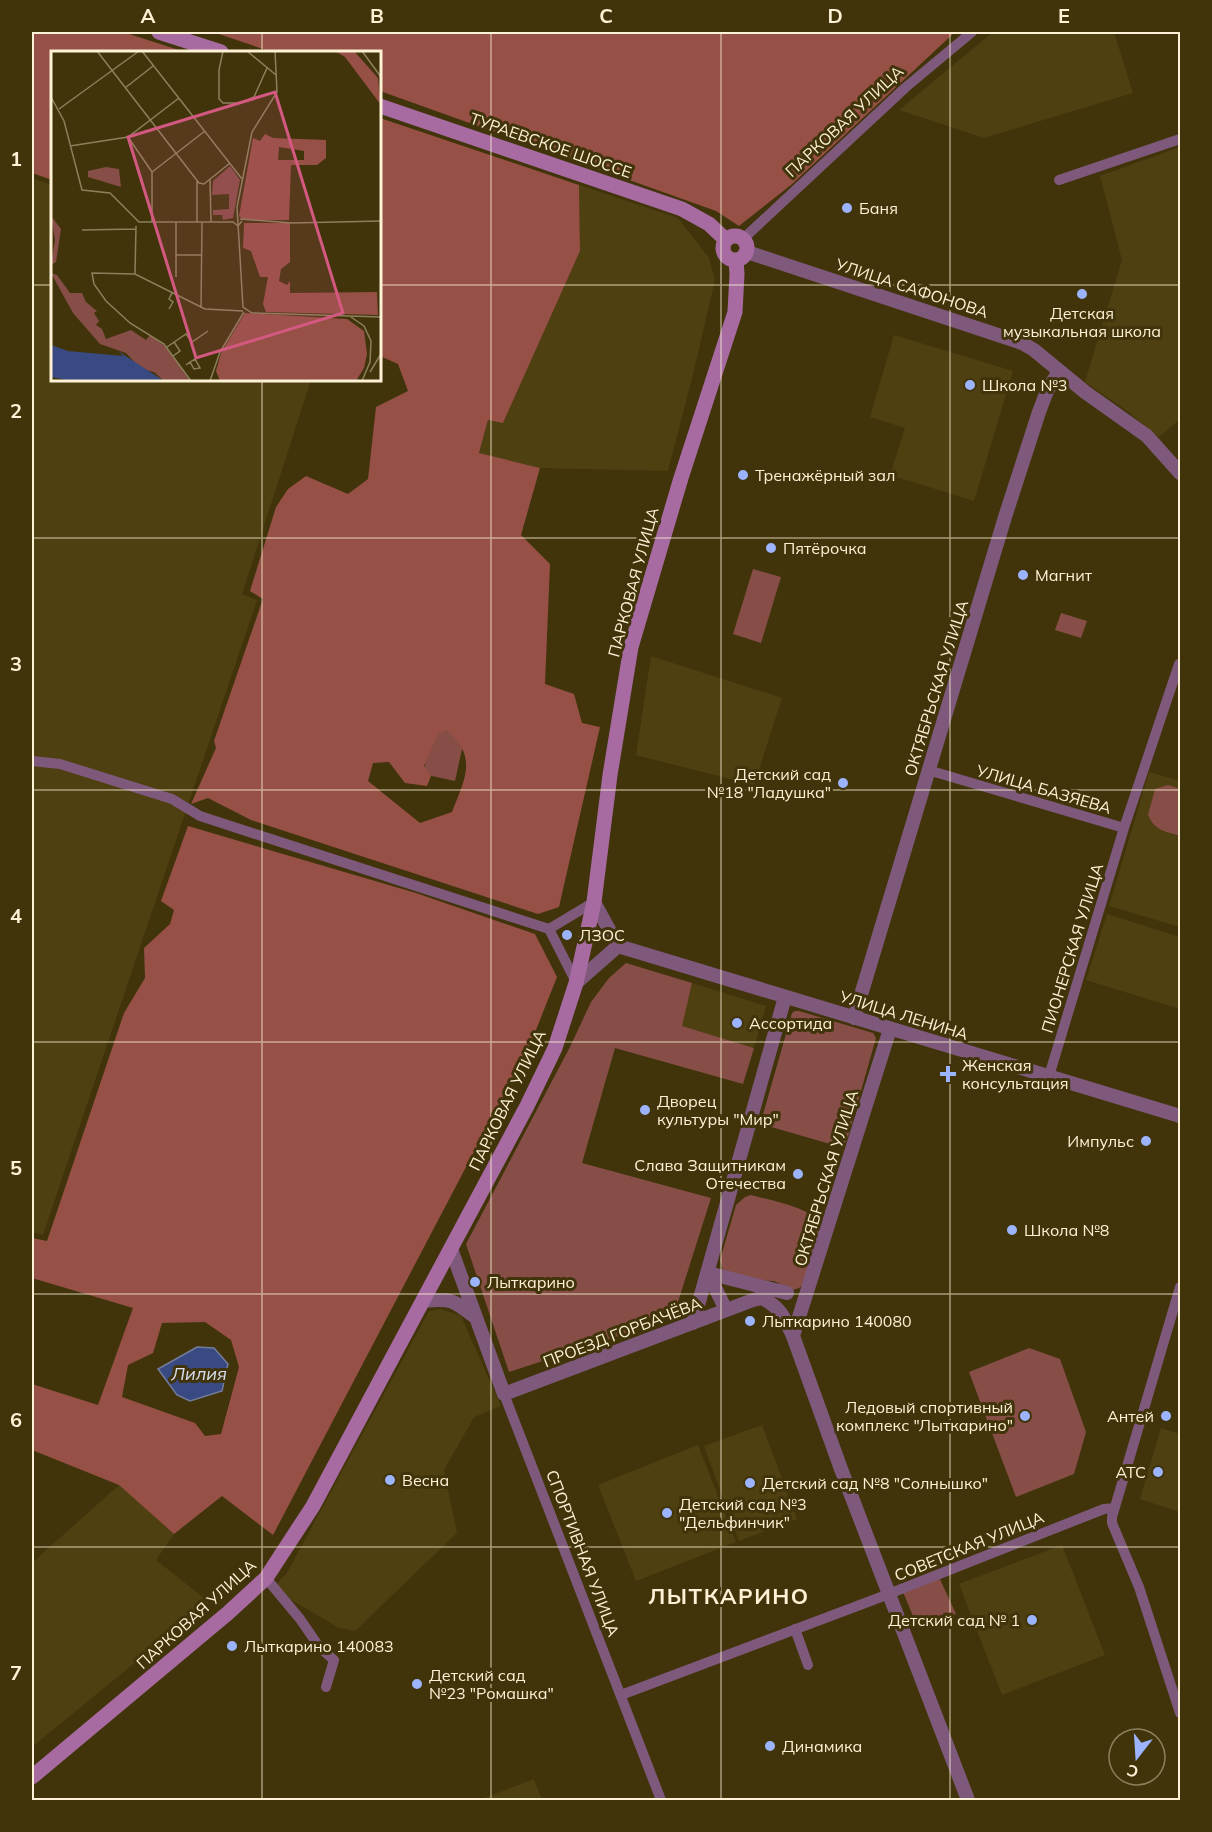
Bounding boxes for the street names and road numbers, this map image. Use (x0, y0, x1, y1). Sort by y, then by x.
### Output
street label: ПАРКОВАЯ УЛИЦА (781, 61, 907, 181)
street label: ТУРАЕВСКОЕ ШОССЕ (468, 108, 634, 182)
street label: УЛИЦА САФОНОВА (832, 254, 991, 322)
street label: ПАРКОВАЯ УЛИЦА (603, 505, 663, 659)
street label: ОКТЯБРЬСКАЯ УЛИЦА (900, 597, 972, 778)
street label: УЛИЦА БАЗЯЕВА (973, 760, 1114, 818)
street label: ПИОНЕРСКАЯ УЛИЦА (1037, 861, 1107, 1035)
street label: УЛИЦА ЛЕНИНА (836, 986, 971, 1044)
street label: ПАРКОВАЯ УЛИЦА (464, 1026, 550, 1174)
street label: ОКТЯБРЬСКАЯ УЛИЦА (790, 1087, 862, 1268)
street label: ПРОЕЗД ГОРБАЧЁВА (540, 1292, 704, 1371)
street label: СПОРТИВНАЯ УЛИЦА (542, 1467, 624, 1639)
street label: СОВЕТСКАЯ УЛИЦА (891, 1507, 1047, 1585)
street label: ПАРКОВАЯ УЛИЦА (132, 1555, 260, 1673)

